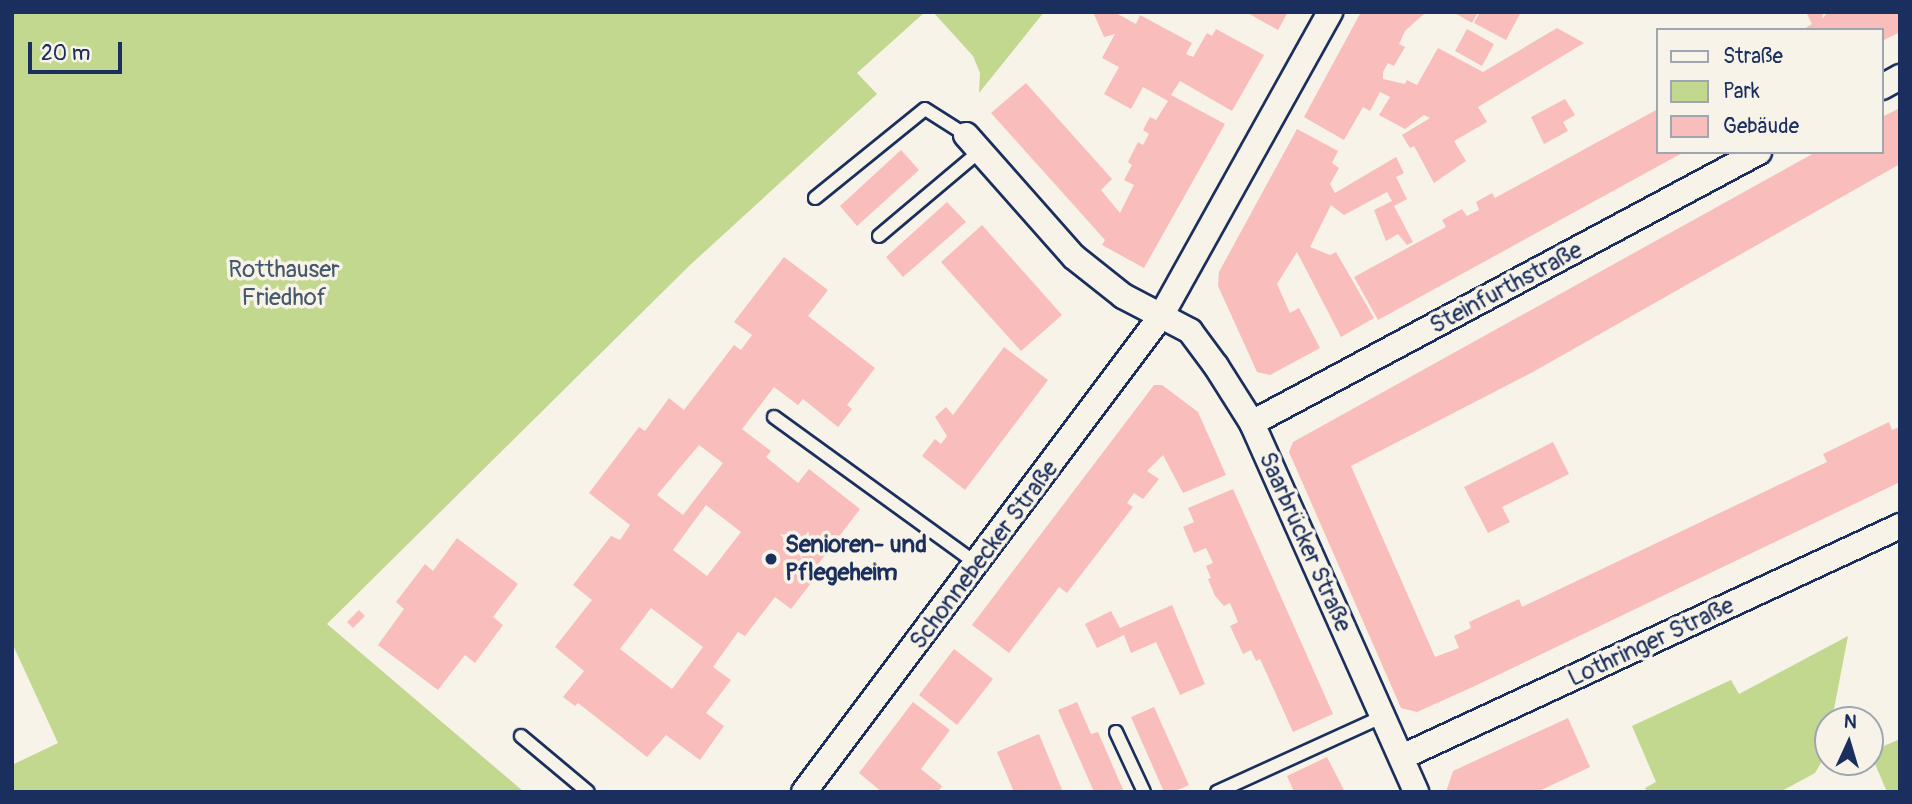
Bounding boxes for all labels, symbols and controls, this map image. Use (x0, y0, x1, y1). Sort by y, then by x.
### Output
scale bar (32, 28, 126, 72)
legend (1657, 28, 1884, 154)
text: 20 m (41, 40, 90, 67)
text: Straße (1723, 43, 1783, 70)
text: Park (1723, 78, 1760, 105)
text: Gebäude (1723, 113, 1799, 140)
street label: Steinfurthstraße (1425, 236, 1587, 340)
park label: Rotthauser Friedhof (228, 256, 340, 312)
street label: Saarbrücker Straße (1252, 448, 1358, 636)
street label: Schonnebecker Straße (904, 455, 1064, 655)
place label: Senioren- und Pflegeheim (785, 531, 927, 587)
marker: Senioren- und Pflegeheim (763, 551, 779, 567)
street label: Lothringer Straße (1564, 591, 1738, 693)
north arrow (1814, 706, 1884, 776)
text: N (1843, 710, 1858, 734)

